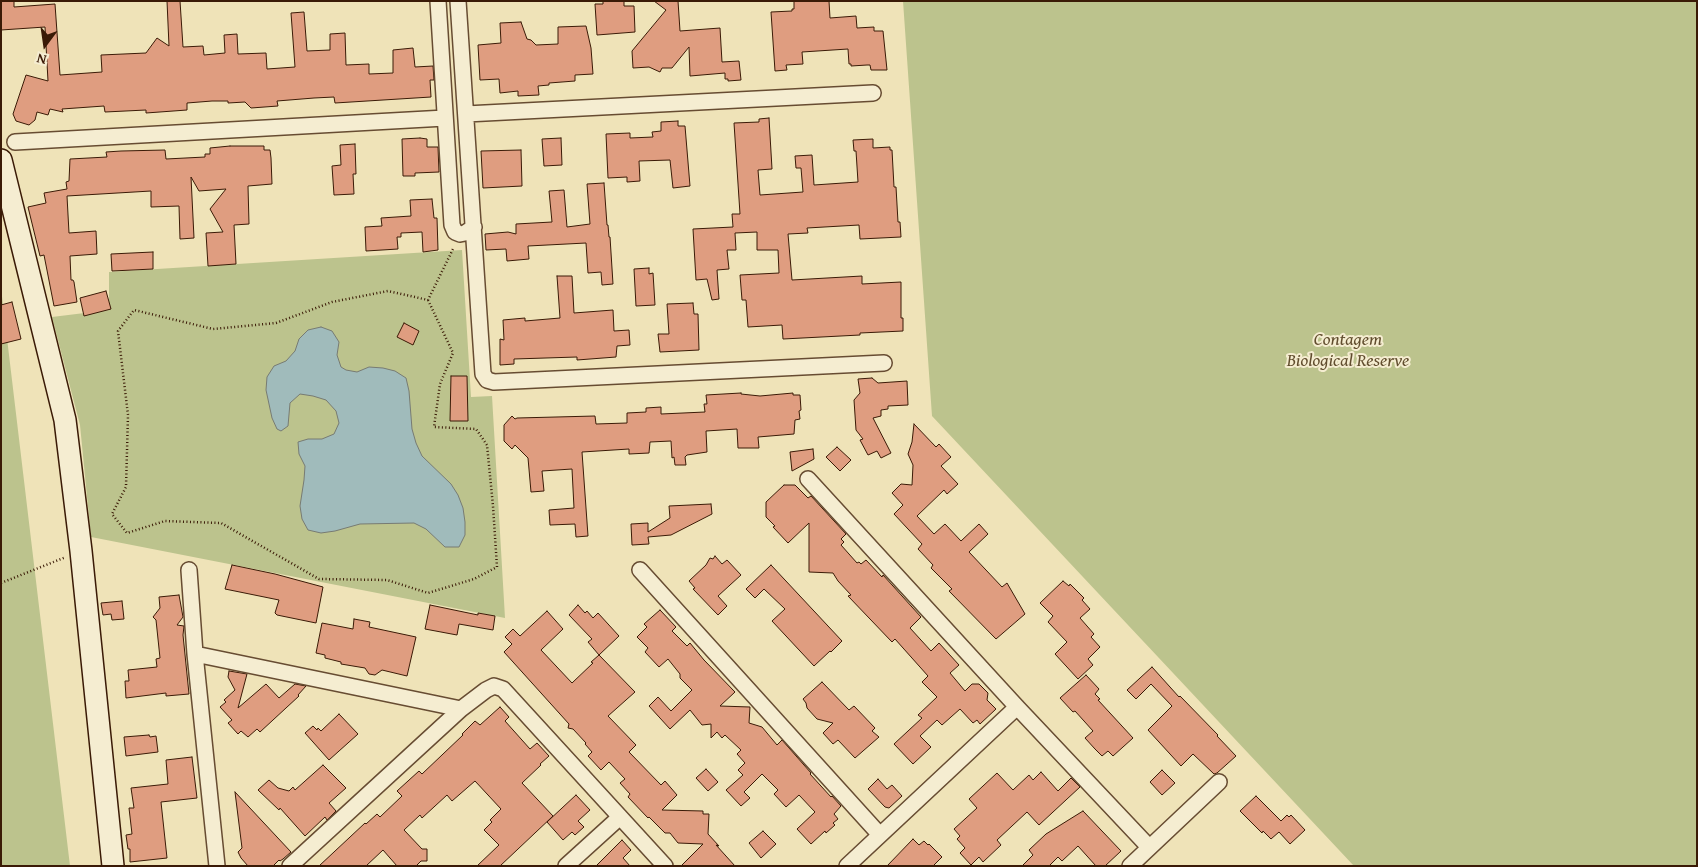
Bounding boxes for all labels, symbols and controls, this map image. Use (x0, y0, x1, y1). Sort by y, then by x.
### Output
north arrow (20, 20, 70, 70)
text: N (34, 49, 48, 70)
park label: Contagem Biological Reserve (1287, 329, 1409, 372)

